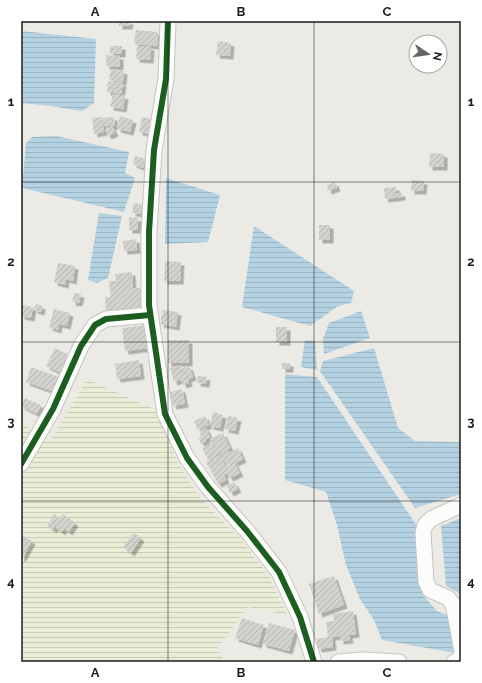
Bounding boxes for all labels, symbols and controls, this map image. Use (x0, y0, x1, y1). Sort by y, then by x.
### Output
text: A (91, 4, 100, 19)
text: B (237, 4, 246, 19)
text: C (383, 4, 392, 19)
north arrow (408, 34, 448, 74)
text: N (430, 51, 445, 62)
text: 1 (8, 94, 15, 109)
text: 1 (468, 94, 475, 109)
text: 2 (7, 254, 15, 269)
text: 2 (467, 254, 475, 269)
text: 3 (7, 414, 15, 429)
text: 3 (467, 414, 475, 429)
text: 4 (7, 574, 15, 589)
text: 4 (467, 574, 475, 589)
text: A (91, 665, 100, 680)
text: B (237, 665, 246, 680)
text: C (383, 665, 392, 680)

